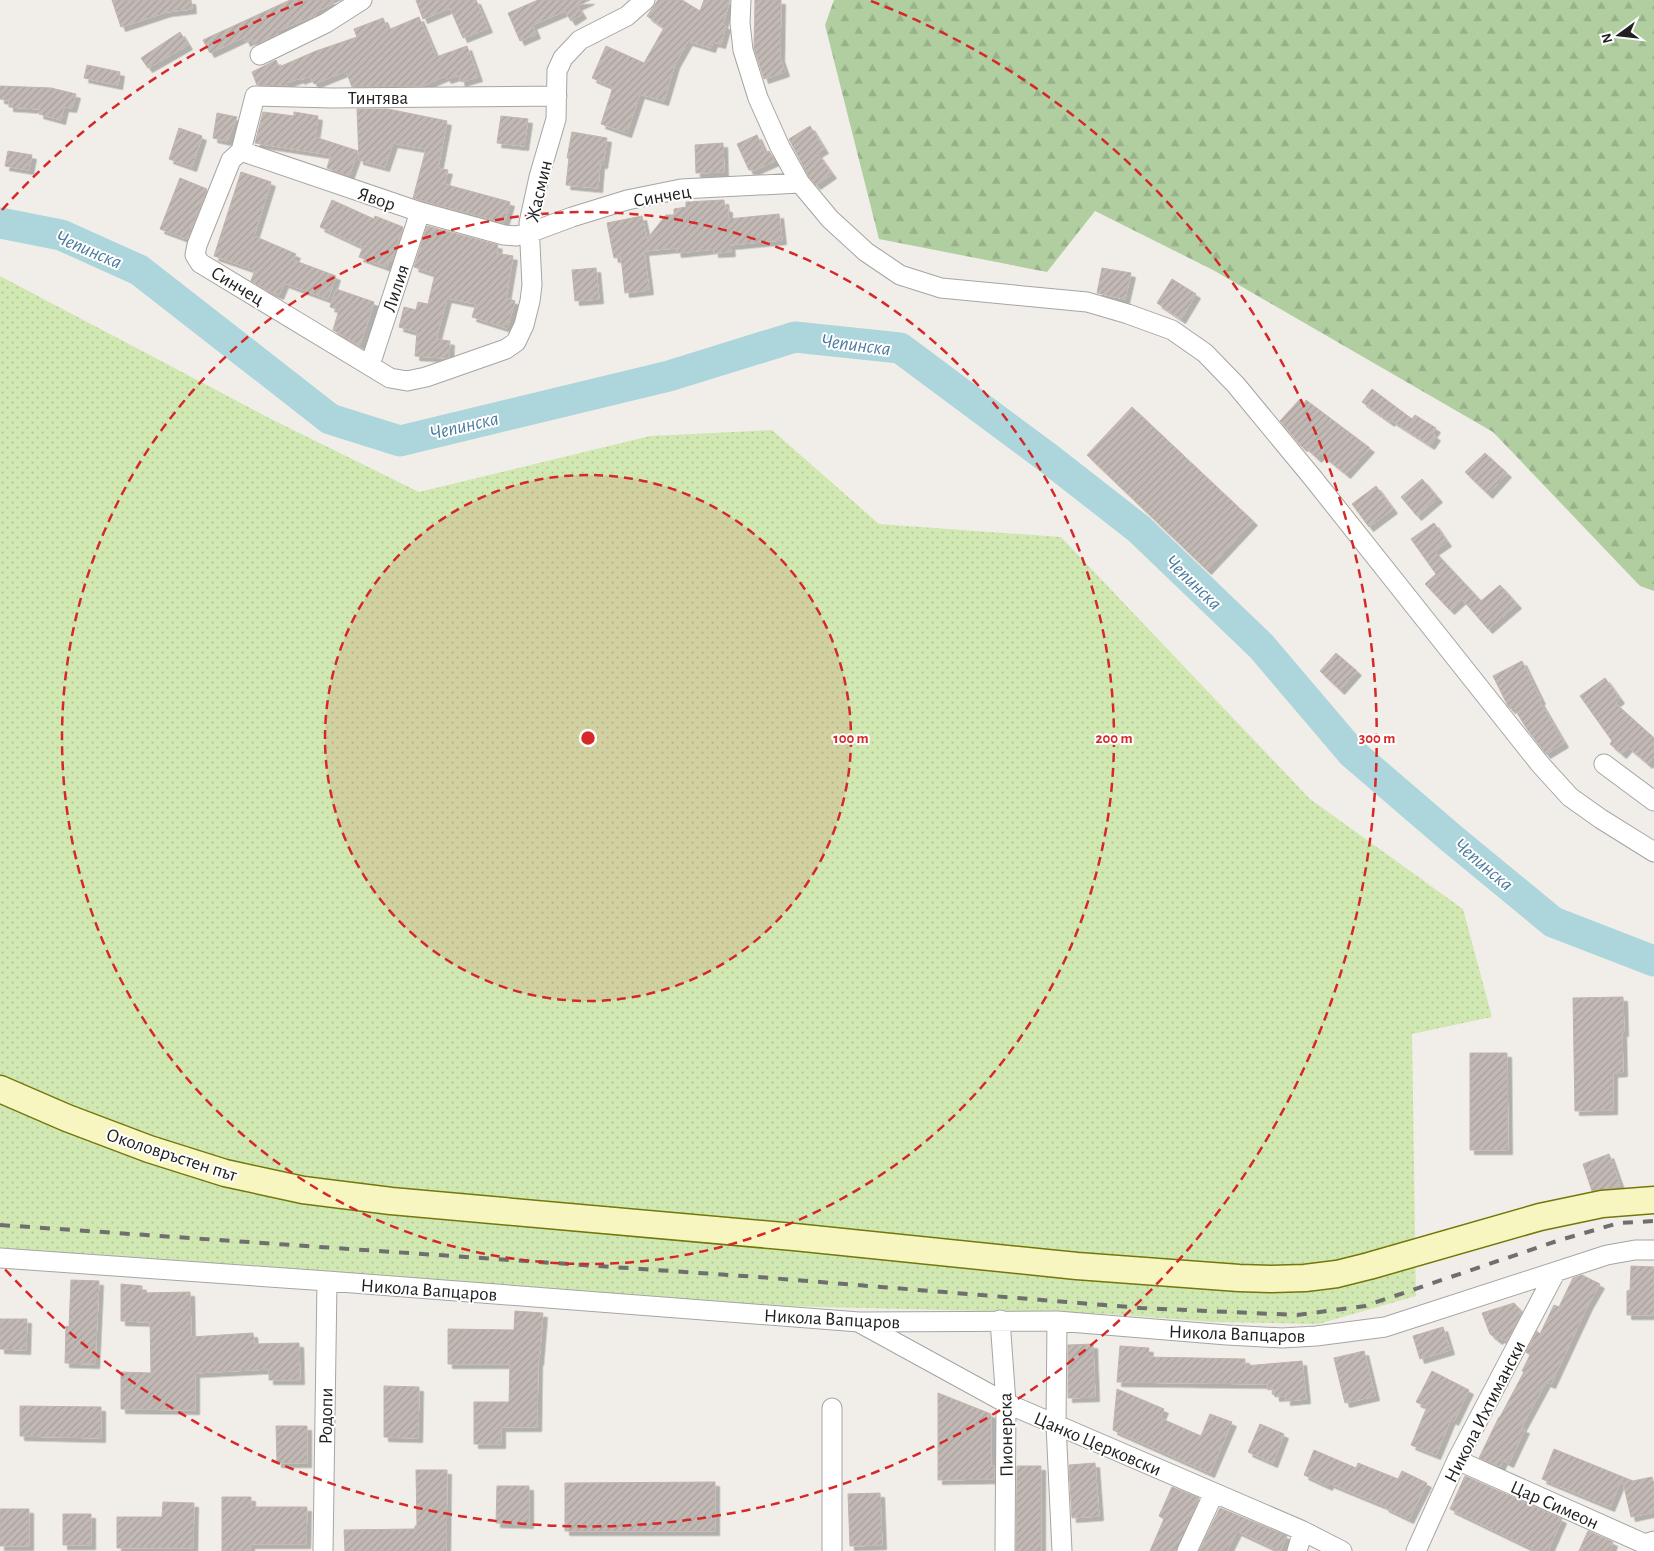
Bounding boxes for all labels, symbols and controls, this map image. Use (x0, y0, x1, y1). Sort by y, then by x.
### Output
north arrow (1594, 10, 1644, 60)
text: N (1599, 32, 1615, 45)
street label: Тинтява (348, 89, 408, 108)
street label: Жасмин (523, 158, 556, 224)
street label: Синчец (632, 182, 693, 211)
street label: Явор (355, 184, 398, 215)
water label: Чепинска (53, 227, 125, 273)
street label: Лилия (380, 262, 413, 315)
street label: Синчец (207, 263, 267, 309)
water label: Чепинска (820, 331, 892, 359)
water label: Чепинска (428, 408, 500, 444)
water label: Чепинска (1161, 551, 1225, 614)
centre of rings (579, 729, 597, 747)
text: 100 m (833, 731, 869, 746)
text: 200 m (1095, 731, 1133, 746)
text: 300 m (1359, 731, 1395, 746)
water label: Чепинска (1450, 835, 1516, 895)
street label: Околовръстен път (104, 1125, 239, 1186)
street label: Никола Вапцаров (360, 1276, 498, 1305)
street label: Никола Вапцаров (763, 1306, 901, 1333)
street label: Никола Вапцаров (1168, 1323, 1306, 1346)
street label: Никола Ихтимански (1441, 1338, 1529, 1486)
street label: Родопи (317, 1387, 336, 1445)
street label: Пионерска (996, 1392, 1017, 1477)
street label: Цанко Церковски (1031, 1409, 1164, 1480)
street label: Цар Симеон (1507, 1477, 1601, 1533)

